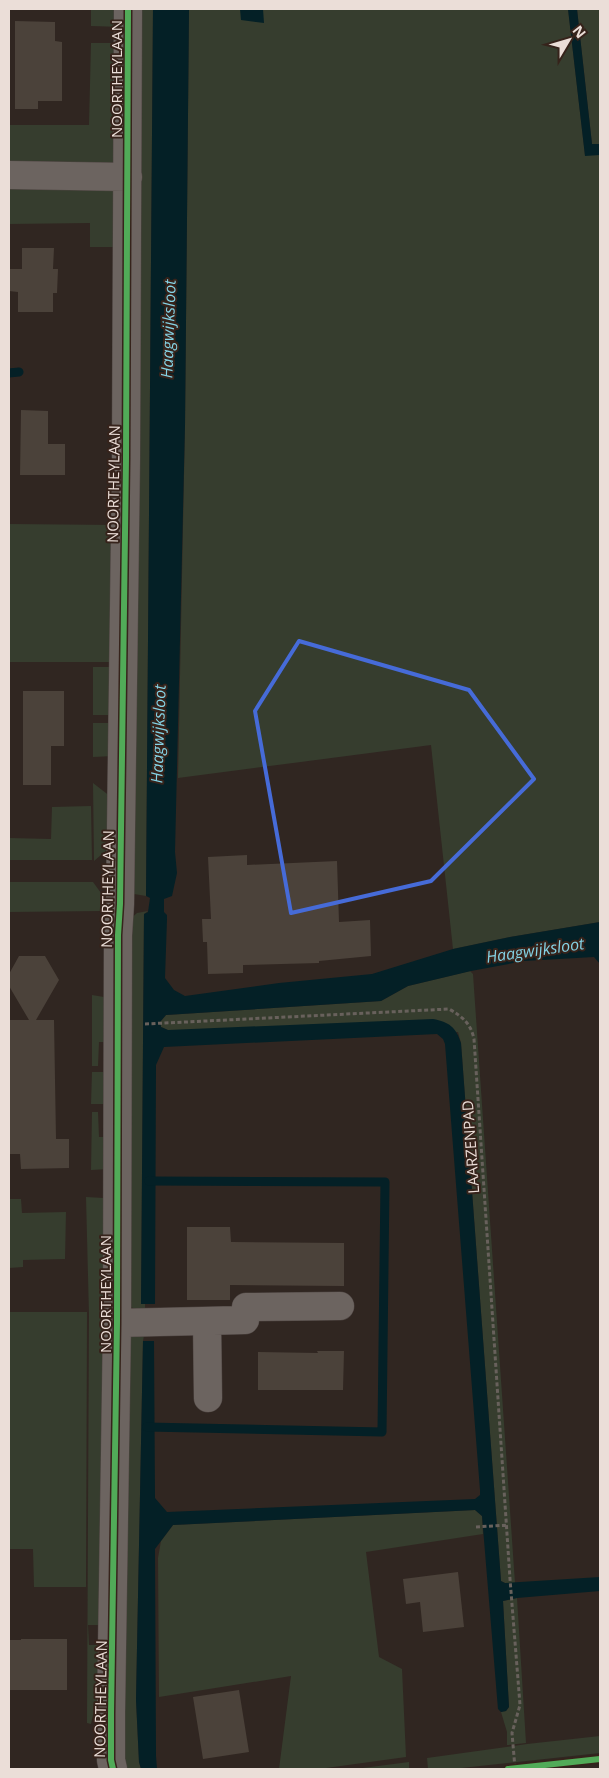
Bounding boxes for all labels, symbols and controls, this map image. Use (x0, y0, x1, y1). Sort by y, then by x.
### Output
north arrow (544, 15, 594, 65)
street label: NOORTHEYLAAN (106, 20, 126, 138)
text: N (569, 21, 591, 42)
water label: Haagwijksloot (155, 278, 181, 379)
street label: NOORTHEYLAAN (102, 425, 124, 543)
water label: Haagwijksloot (145, 683, 171, 784)
street label: NOORTHEYLAAN (96, 830, 118, 948)
water label: Haagwijksloot (485, 932, 586, 968)
street label: LAARZENPAD (457, 1100, 483, 1194)
street label: NOORTHEYLAAN (95, 1235, 115, 1353)
street label: NOORTHEYLAAN (89, 1640, 111, 1758)

